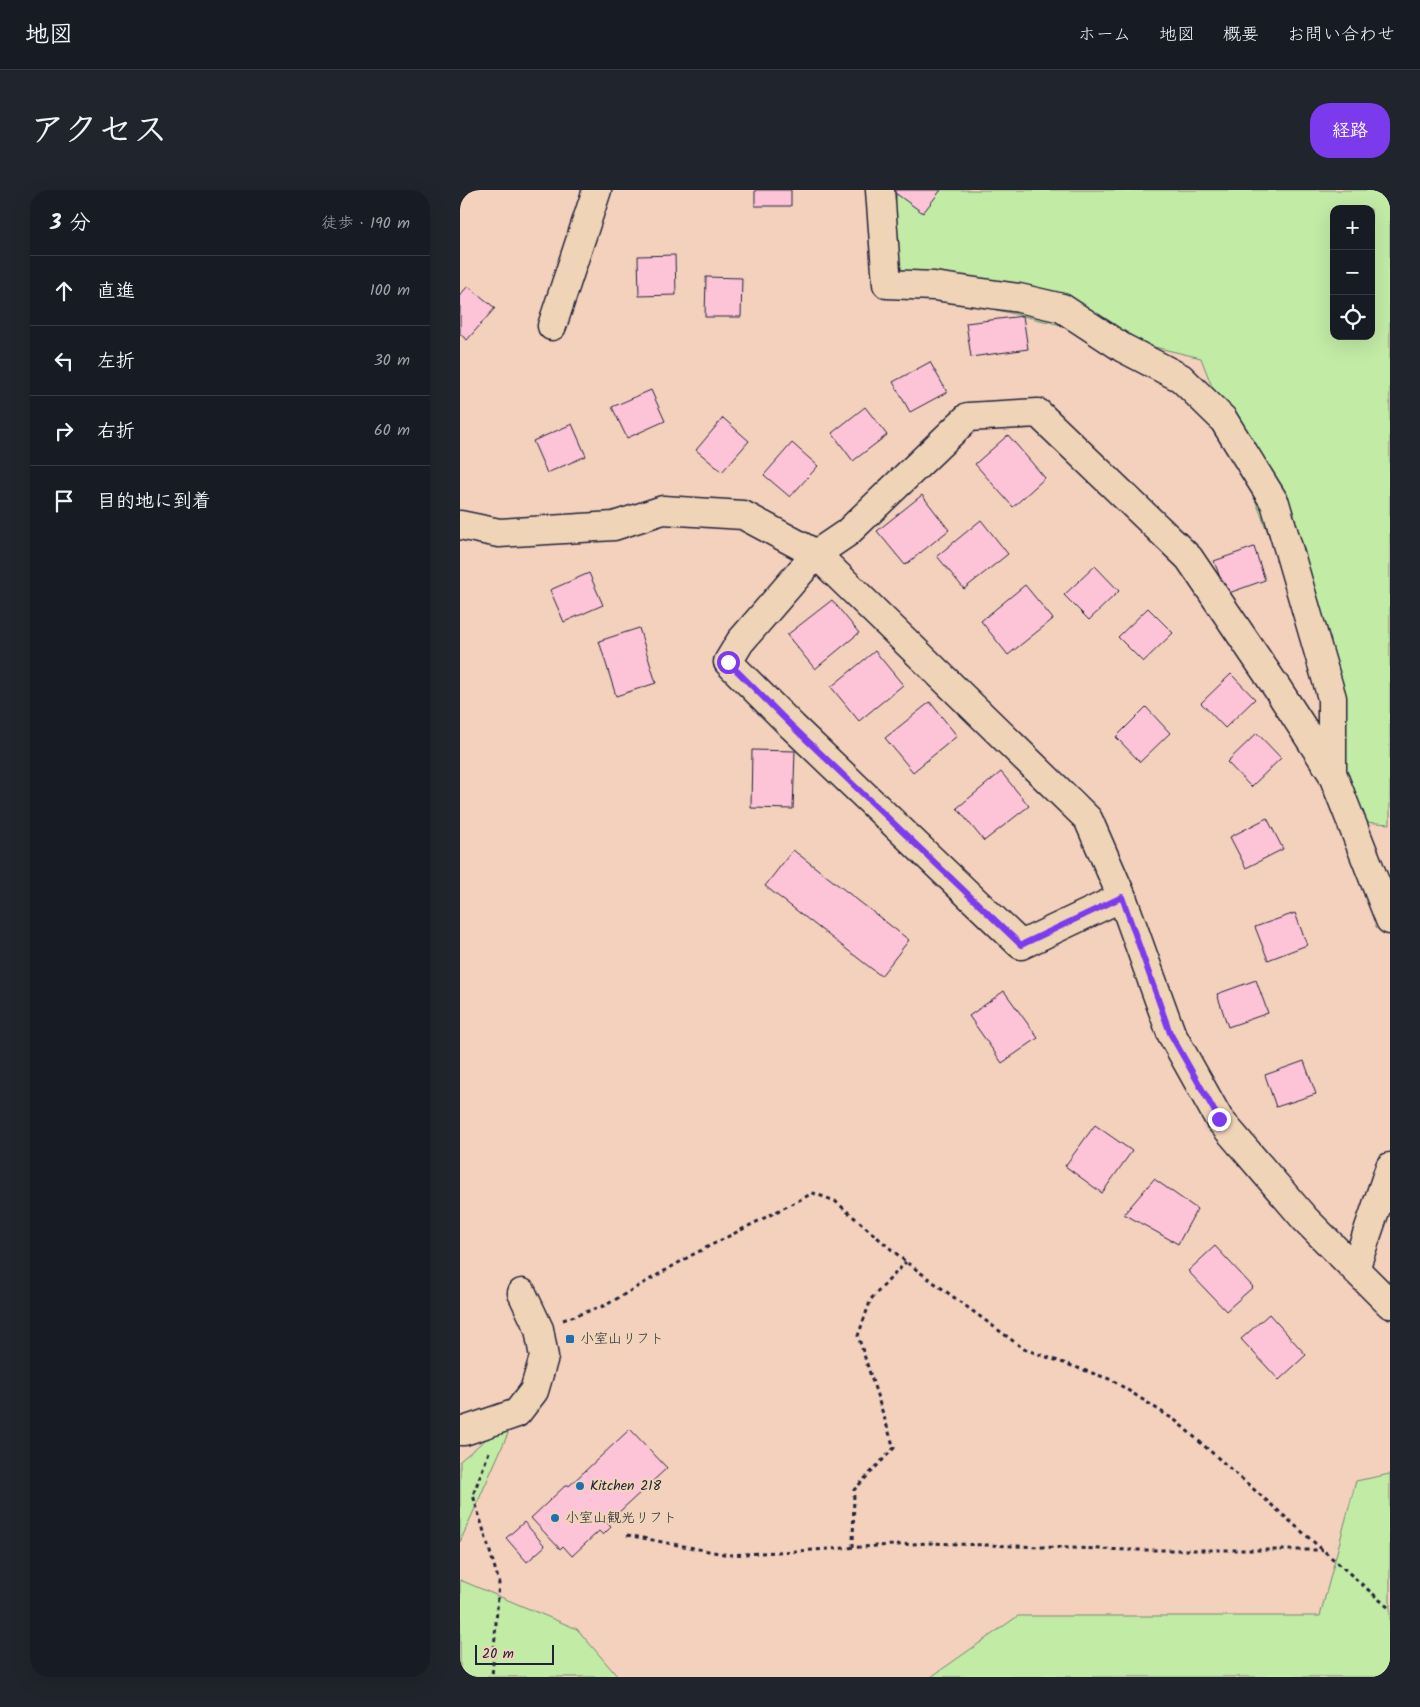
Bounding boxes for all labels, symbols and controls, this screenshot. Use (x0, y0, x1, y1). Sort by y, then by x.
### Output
text: 地図 (25, 16, 73, 55)
text: ホーム (1078, 21, 1131, 50)
text: 地図 (1159, 21, 1195, 50)
text: 概要 (1223, 21, 1259, 50)
text: お問い合わせ (1287, 21, 1395, 50)
button: 経路 (1310, 103, 1390, 158)
text: アクセス (30, 104, 168, 160)
map controls (1330, 205, 1375, 340)
button: + (1330, 205, 1375, 250)
text: 3 分 (50, 207, 91, 240)
text: 徒歩 · 190 m (321, 211, 410, 236)
button: − (1330, 250, 1375, 295)
icon: ahead (50, 277, 78, 305)
text: 直進 (97, 277, 135, 307)
text: 100 m (370, 278, 410, 303)
button: locate (1330, 295, 1375, 340)
icon: left (50, 347, 78, 375)
text: 左折 (97, 347, 135, 377)
text: 30 m (374, 348, 410, 373)
icon: right (50, 417, 78, 445)
text: 右折 (97, 417, 135, 447)
text: 60 m (374, 418, 410, 443)
icon: arrive (50, 487, 78, 515)
text: 目的地に到着 (97, 487, 211, 517)
route start (717, 651, 740, 674)
route end (1208, 1108, 1231, 1131)
place label: 小室山リフト (580, 1328, 664, 1350)
marker: 小室山リフト (564, 1333, 576, 1345)
place label: Kitchen 218 (590, 1475, 662, 1497)
marker: Kitchen 218 (574, 1480, 586, 1492)
place label: 小室山観光リフト (565, 1507, 677, 1529)
marker: 小室山観光リフト (549, 1512, 561, 1524)
scale bar (475, 1642, 554, 1665)
text: 20 m (482, 1643, 514, 1665)

